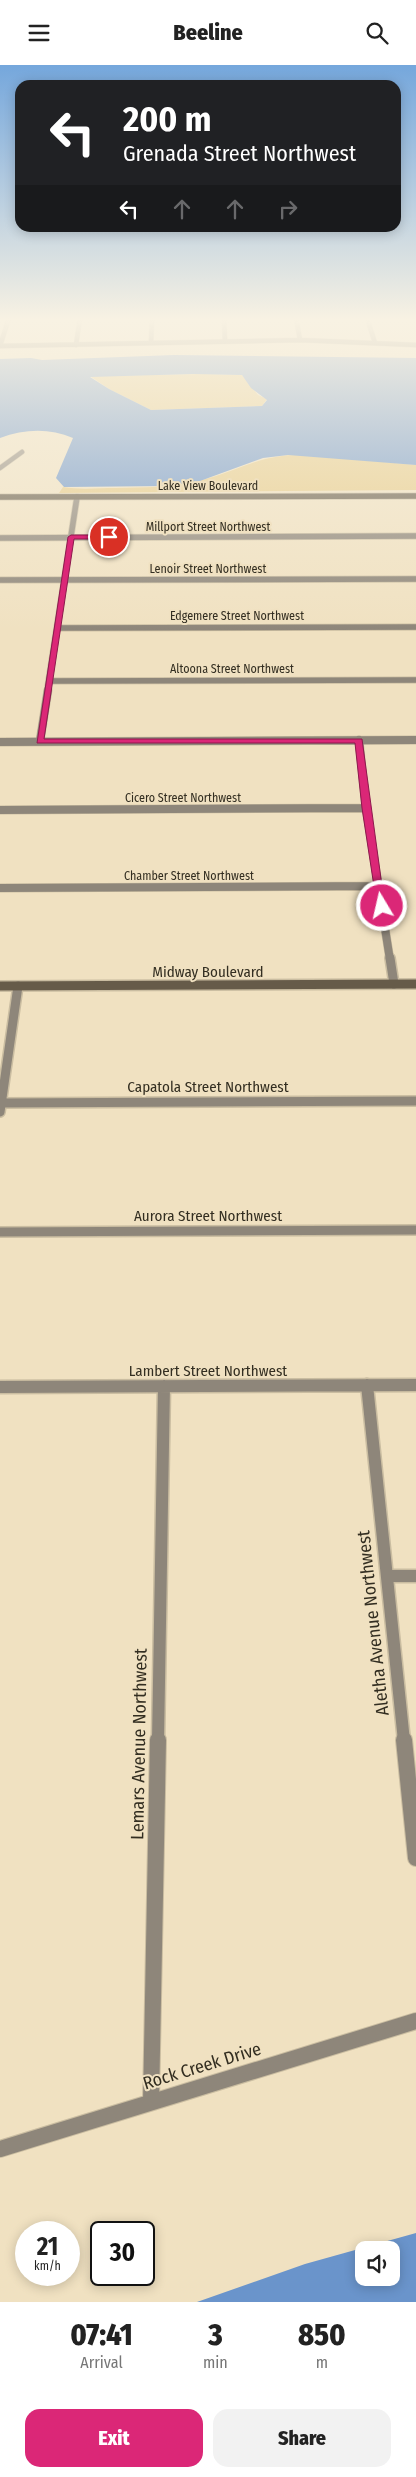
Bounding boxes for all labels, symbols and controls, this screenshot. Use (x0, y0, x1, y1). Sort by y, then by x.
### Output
icon: menu (25, 19, 53, 47)
text: Beeline (173, 19, 243, 46)
icon: search (363, 19, 391, 47)
text: 200 m (123, 98, 211, 140)
icon: left (40, 100, 105, 165)
text: Grenada Street Northwest (123, 140, 356, 167)
icon: left (115, 195, 143, 223)
icon: ahead (168, 195, 196, 223)
icon: ahead (221, 195, 249, 223)
icon: right (274, 195, 302, 223)
street label: Lake View Boulevard (158, 479, 258, 493)
pin (88, 516, 130, 558)
street label: Millport Street Northwest (146, 520, 270, 534)
icon: arrive (95, 523, 123, 551)
street label: Lenoir Street Northwest (150, 562, 266, 576)
street label: Edgemere Street Northwest (170, 609, 304, 623)
street label: Altoona Street Northwest (170, 662, 294, 676)
street label: Cicero Street Northwest (125, 791, 241, 805)
street label: Chamber Street Northwest (124, 869, 254, 883)
position arrow (355, 879, 407, 931)
street label: Midway Boulevard (152, 963, 264, 981)
street label: Capatola Street Northwest (127, 1078, 289, 1096)
street label: Aurora Street Northwest (134, 1207, 282, 1225)
street label: Lambert Street Northwest (129, 1362, 287, 1380)
street label: Aletha Avenue Northwest (352, 1529, 394, 1717)
street label: Lemars Avenue Northwest (126, 1648, 152, 1840)
street label: Rock Creek Drive (140, 2038, 264, 2094)
speed limit sign: 30 (90, 2221, 155, 2286)
text: 21 (37, 2232, 58, 2262)
map controls (355, 2241, 400, 2286)
button: sound (355, 2241, 400, 2286)
text: km/h (34, 2259, 61, 2273)
text: 07:41 (70, 2317, 133, 2353)
text: 3 (208, 2317, 223, 2353)
text: 850 (298, 2317, 346, 2353)
text: Arrival (80, 2353, 123, 2372)
text: min (203, 2353, 228, 2372)
text: m (316, 2353, 328, 2372)
button: Exit (25, 2409, 203, 2467)
button: Share (213, 2409, 391, 2467)

